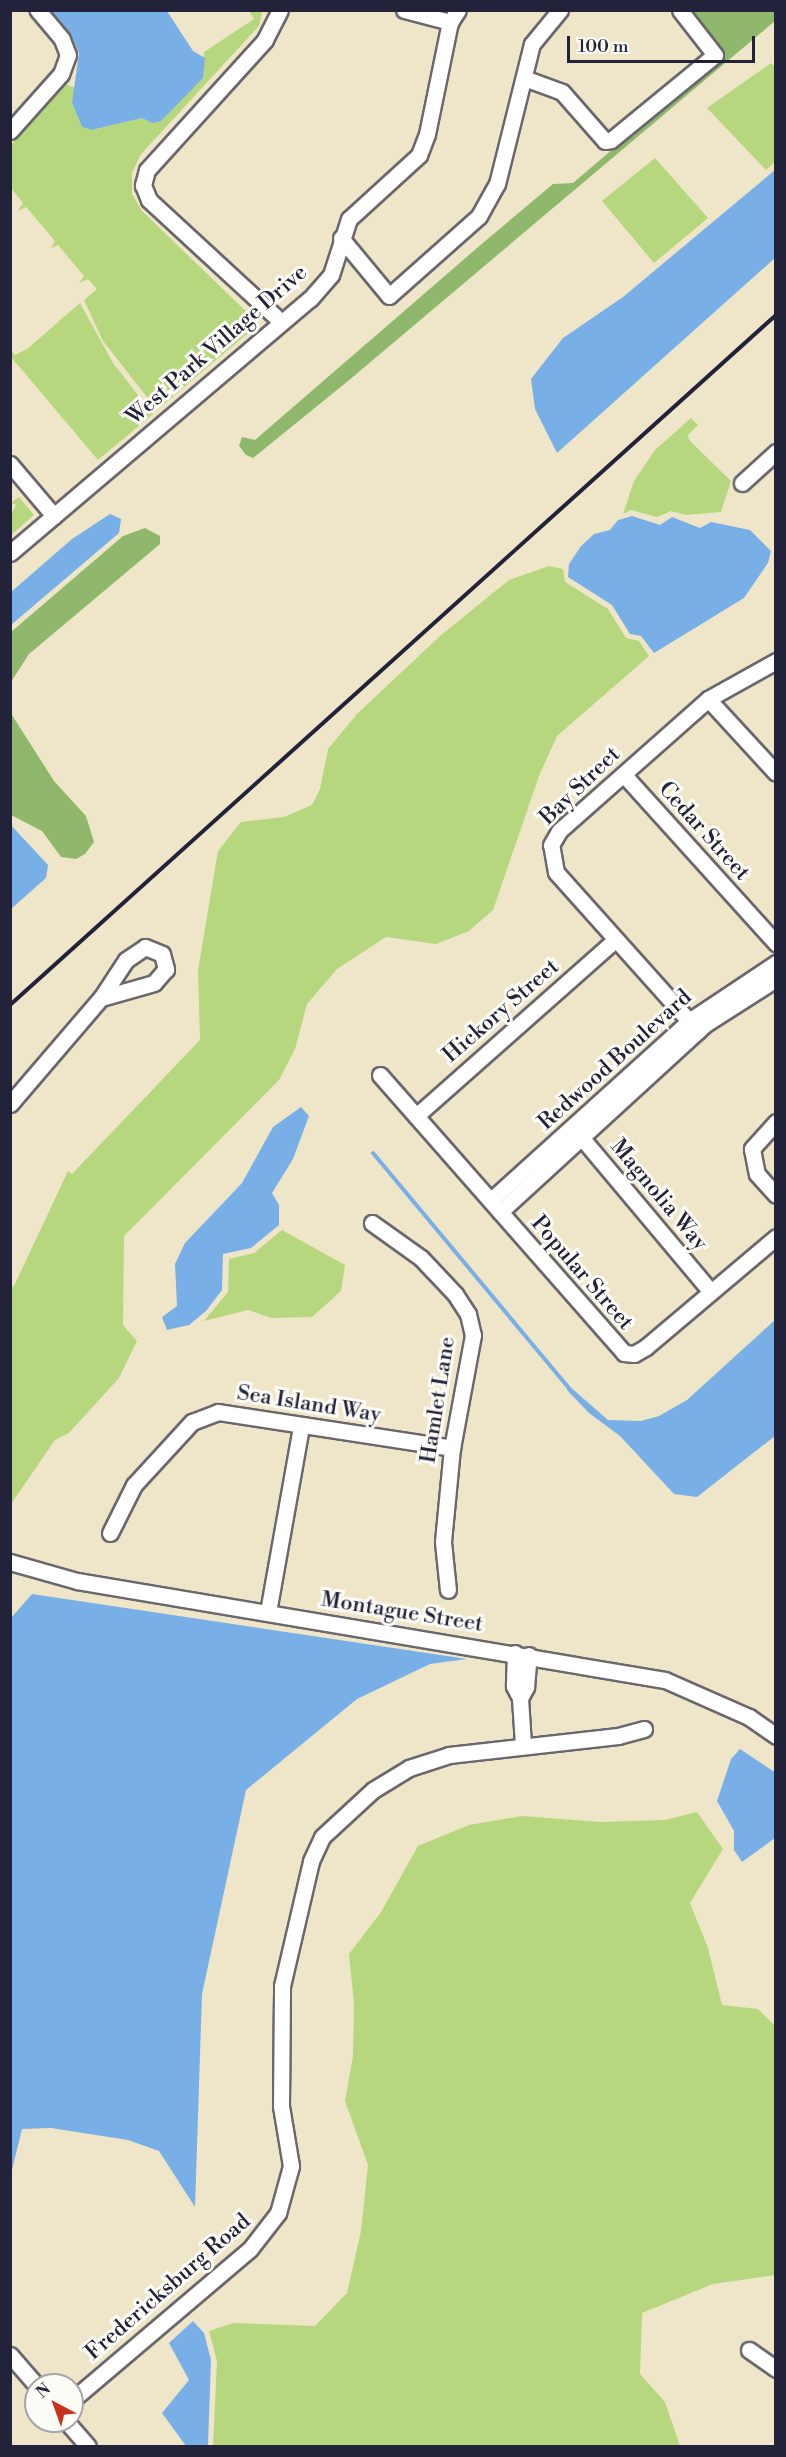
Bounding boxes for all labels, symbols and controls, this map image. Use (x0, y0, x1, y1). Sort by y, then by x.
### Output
scale bar (570, 24, 758, 62)
text: 100 m (578, 35, 629, 58)
street label: West Park Village Drive (121, 259, 313, 431)
street label: Bay Street (534, 741, 626, 831)
street label: Cedar Street (653, 776, 755, 886)
street label: Hickory Street (438, 954, 564, 1068)
street label: Redwood Boulevard (533, 984, 697, 1136)
street label: Magnolia Way (605, 1134, 713, 1256)
street label: Popular Street (525, 1211, 639, 1335)
street label: Hamlet Lane (415, 1335, 461, 1465)
street label: Sea Island Way (235, 1380, 383, 1428)
street label: Montague Street (319, 1586, 485, 1638)
street label: Fredericksburg Road (80, 2208, 256, 2366)
north arrow (24, 2373, 84, 2433)
text: N (32, 2379, 55, 2403)

